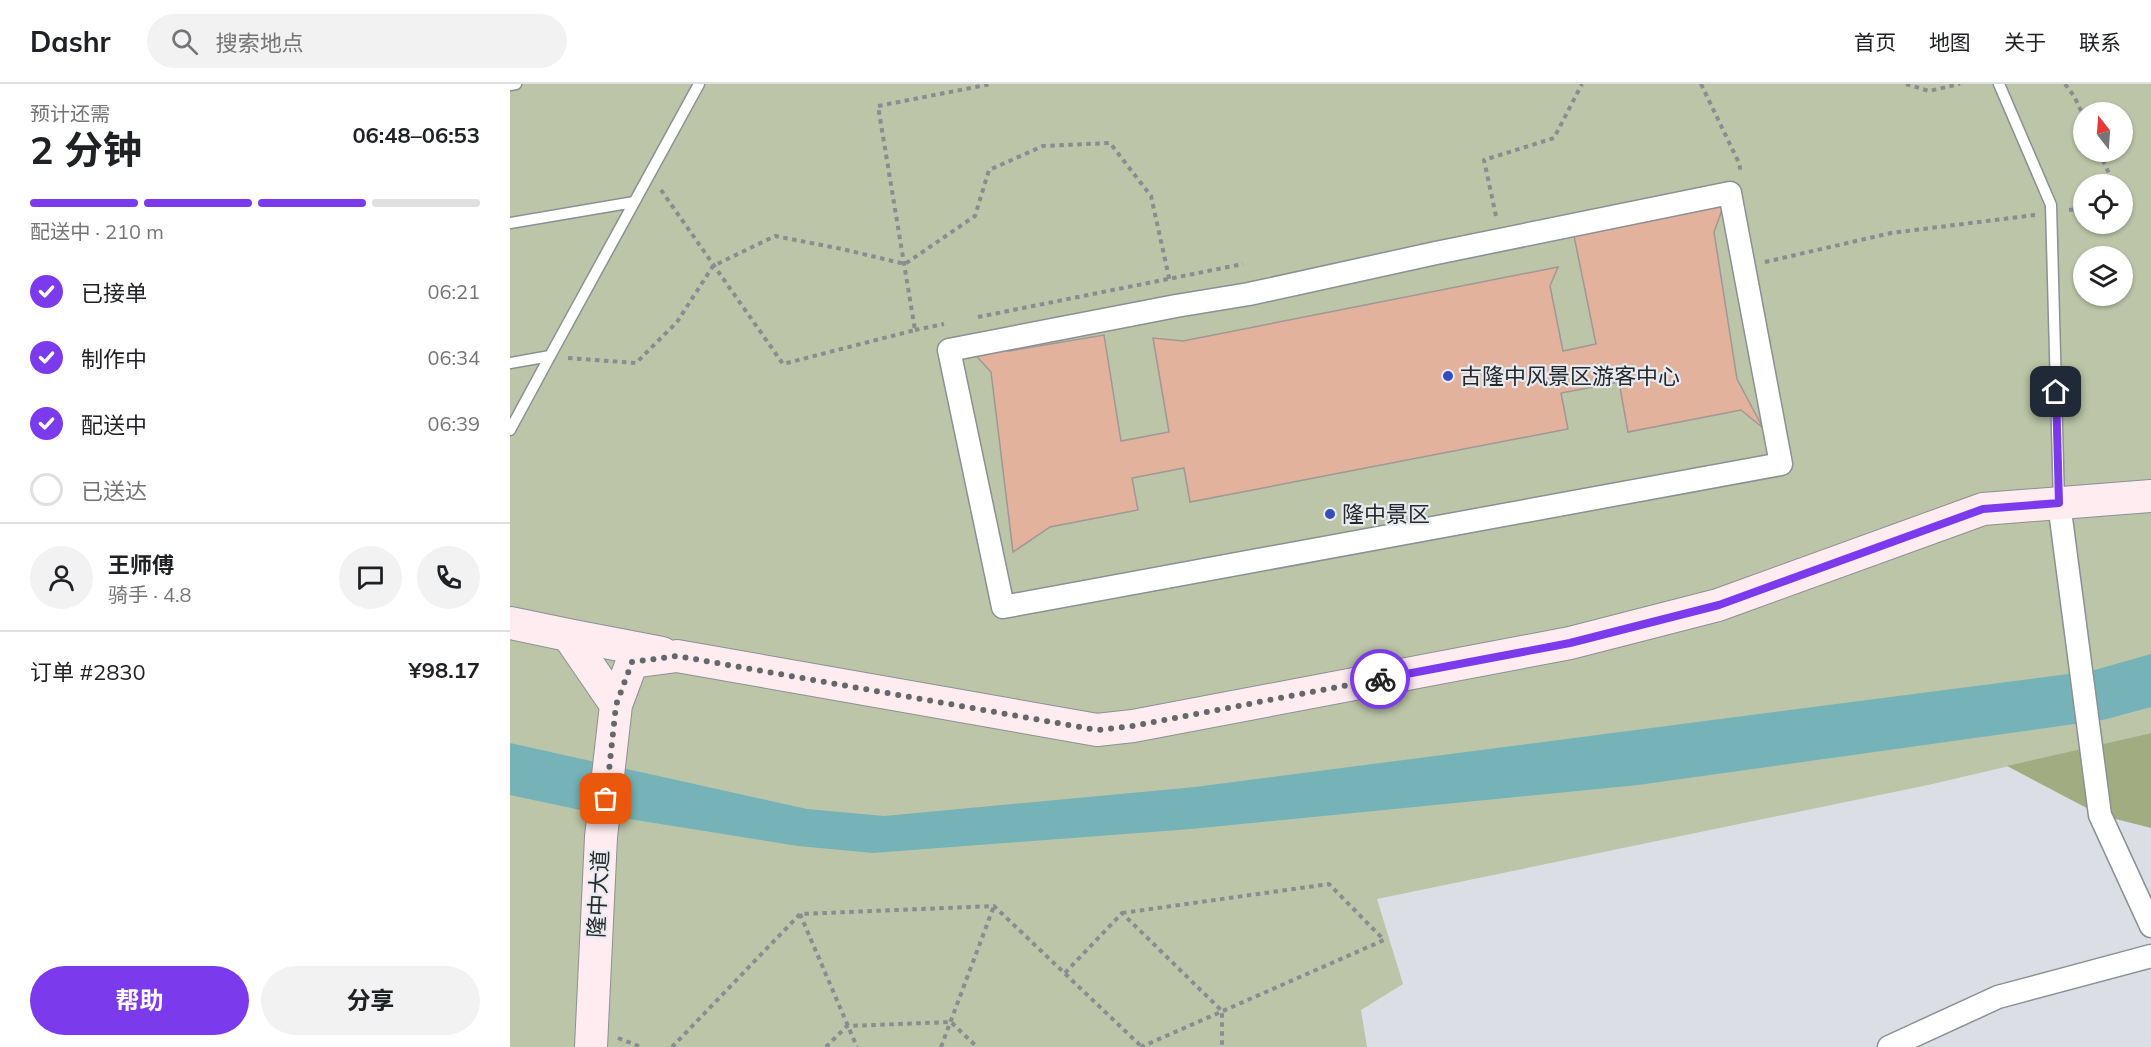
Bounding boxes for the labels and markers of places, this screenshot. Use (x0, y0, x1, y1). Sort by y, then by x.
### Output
place label: 古隆中风景区游客中心 (1460, 362, 1680, 390)
pin (2030, 366, 2081, 417)
marker: 古隆中风景区游客中心 (1441, 369, 1455, 383)
place label: 隆中景区 (1342, 500, 1430, 528)
marker: 隆中景区 (1323, 507, 1337, 521)
pin (580, 773, 631, 824)

